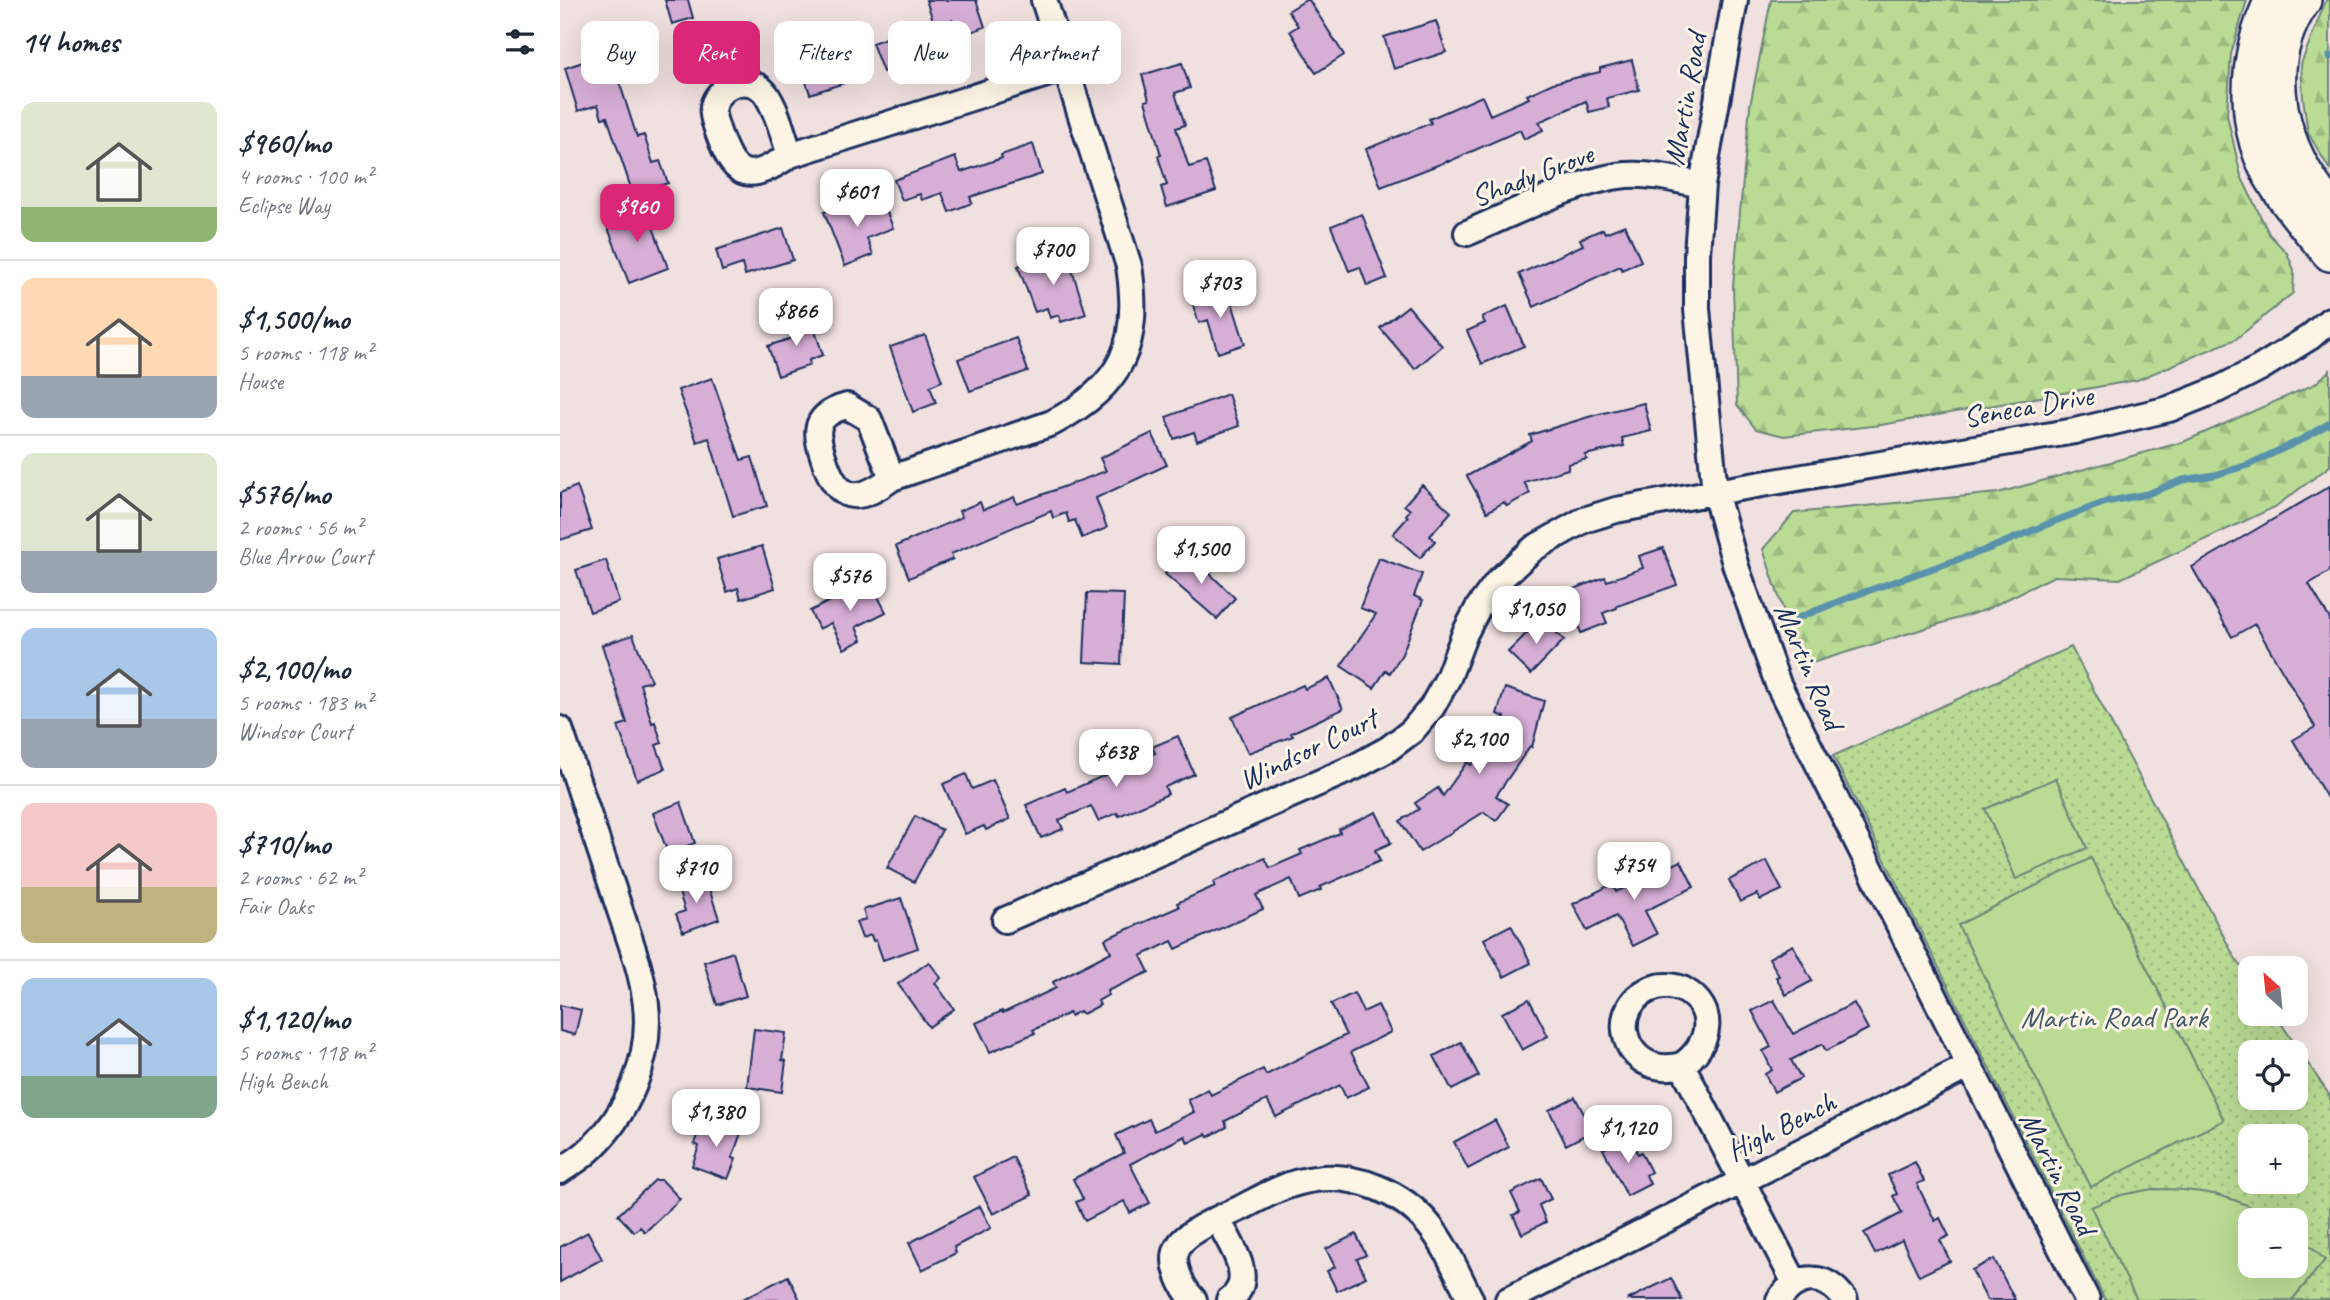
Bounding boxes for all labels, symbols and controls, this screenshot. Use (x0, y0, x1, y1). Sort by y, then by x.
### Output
chip: Buy (581, 21, 659, 84)
chip: Rent (673, 21, 760, 84)
chip: Filters (774, 21, 874, 84)
chip: New (888, 21, 971, 84)
chip: Apartment (985, 21, 1121, 84)
text: 14 homes (21, 23, 119, 61)
icon: filters (501, 23, 539, 61)
street label: Martin Road (1655, 26, 1716, 168)
text: $960/mo (238, 124, 331, 162)
icon: home (77, 130, 161, 214)
street label: Shady Grove (1466, 134, 1600, 216)
text: 4 rooms · 100 m² (238, 162, 373, 191)
pin: $601 (816, 170, 898, 229)
text: $601 (836, 177, 878, 206)
pin: $960 (596, 184, 678, 244)
text: Eclipse Way (238, 191, 330, 220)
text: $960 (616, 192, 658, 221)
pin: $700 (1012, 228, 1094, 287)
text: $700 (1032, 235, 1074, 264)
pin: $703 (1179, 260, 1261, 320)
text: $703 (1199, 268, 1241, 297)
pin: $866 (755, 288, 837, 348)
text: $866 (775, 296, 817, 325)
text: $1,500/mo (238, 300, 349, 338)
icon: home (77, 306, 161, 390)
text: 5 rooms · 118 m² (238, 338, 373, 367)
text: House (238, 367, 283, 396)
street label: Seneca Drive (1960, 376, 2098, 436)
text: $576/mo (238, 475, 330, 513)
icon: home (77, 481, 161, 565)
text: 2 rooms · 56 m² (238, 513, 362, 542)
pin: $1,500 (1144, 526, 1258, 586)
text: $1,500 (1173, 534, 1229, 563)
text: Blue Arrow Court (238, 542, 373, 571)
pin: $576 (809, 554, 891, 613)
text: $576 (829, 561, 871, 590)
pin: $1,050 (1479, 586, 1593, 646)
text: $1,050 (1508, 594, 1564, 623)
street label: Martin Road (1766, 597, 1854, 739)
text: $2,100/mo (238, 650, 350, 688)
icon: home (77, 656, 161, 740)
text: 5 rooms · 183 m² (238, 688, 373, 717)
street label: Windsor Court (1233, 698, 1387, 799)
pin: $2,100 (1422, 716, 1536, 776)
text: Windsor Court (238, 717, 352, 746)
text: $2,100 (1451, 724, 1507, 753)
pin: $638 (1075, 730, 1157, 789)
text: $638 (1095, 737, 1137, 766)
text: $710/mo (238, 825, 330, 863)
icon: home (77, 831, 161, 915)
pin: $754 (1593, 842, 1675, 902)
pin: $710 (655, 846, 737, 905)
text: $754 (1614, 850, 1654, 879)
text: $710 (675, 853, 717, 882)
text: 2 rooms · 62 m² (238, 863, 362, 892)
text: Fair Oaks (238, 892, 313, 921)
north arrow (2238, 956, 2308, 1026)
map controls (2238, 956, 2308, 1278)
park label: Martin Road Park (2021, 998, 2209, 1036)
text: $1,120/mo (238, 1000, 350, 1038)
icon: home (77, 1006, 161, 1090)
text: 5 rooms · 118 m² (238, 1038, 373, 1067)
button: locate (2238, 1040, 2308, 1110)
text: High Bench (238, 1067, 328, 1096)
street label: High Bench (1720, 1082, 1843, 1170)
pin: $1,380 (659, 1090, 773, 1149)
text: $1,380 (688, 1097, 744, 1126)
street label: Martin Road (2011, 1105, 2107, 1245)
pin: $1,120 (1571, 1106, 1685, 1165)
text: $1,120 (1600, 1113, 1656, 1142)
button: + (2238, 1124, 2308, 1194)
button: − (2238, 1208, 2308, 1278)

